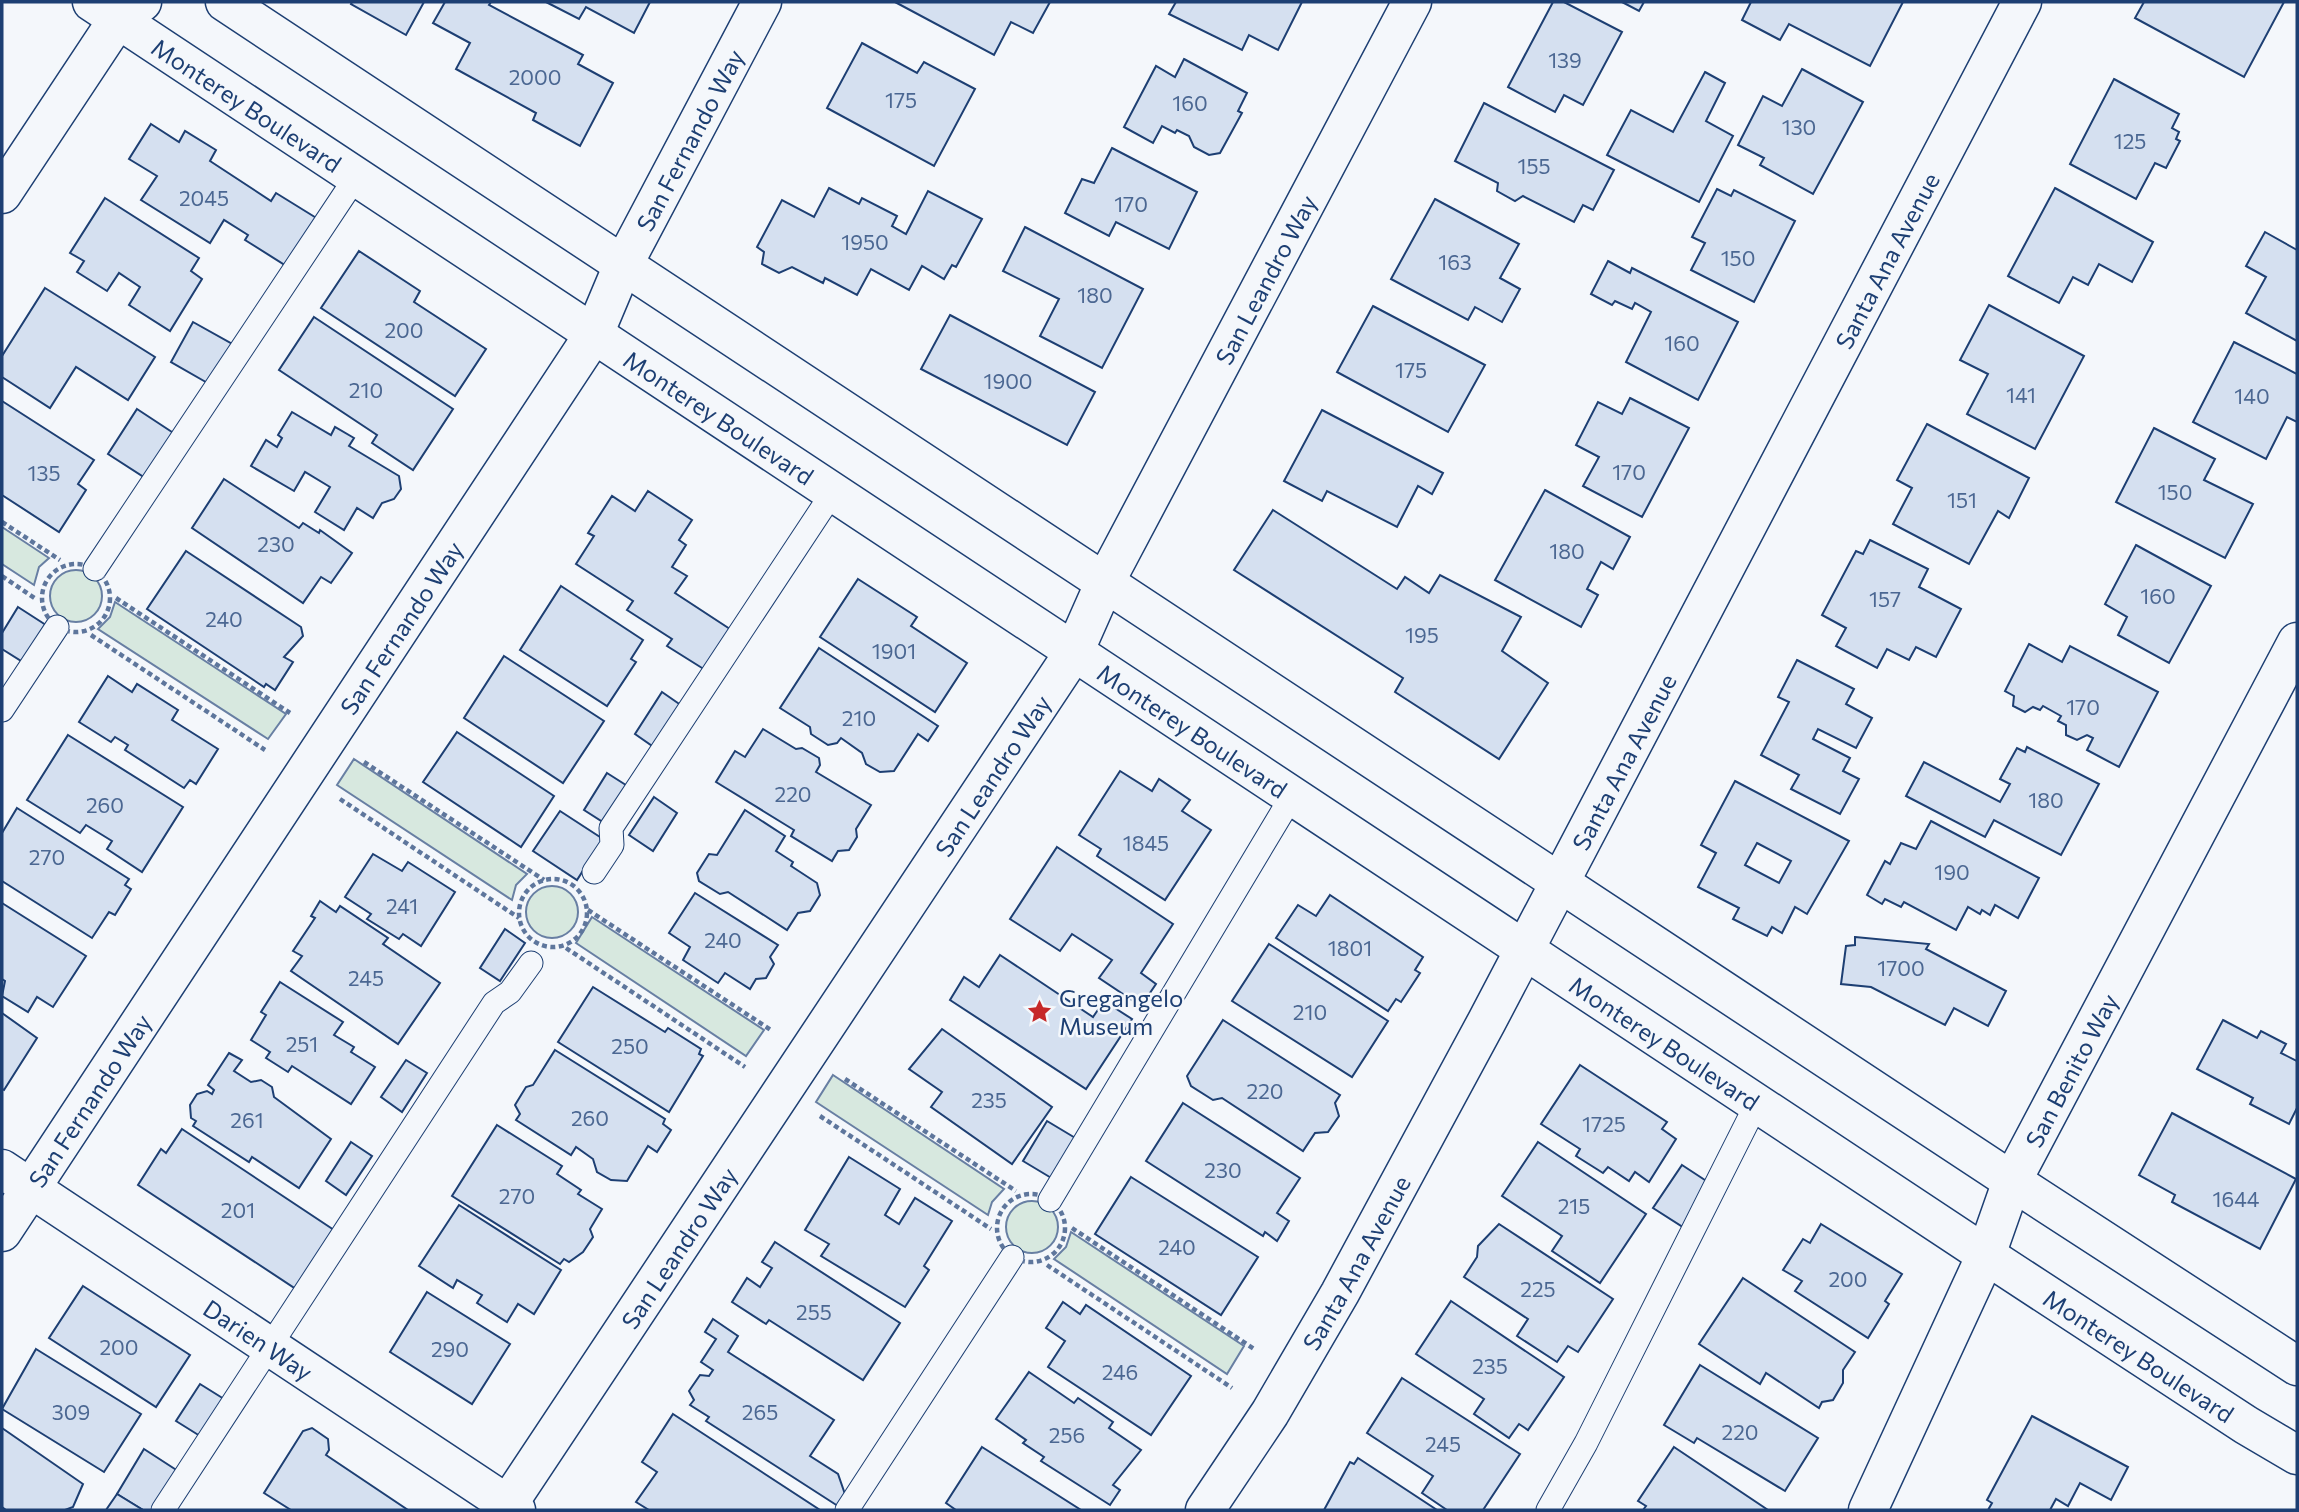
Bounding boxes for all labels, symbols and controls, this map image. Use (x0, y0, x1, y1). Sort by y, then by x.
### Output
street label: Monterey Boulevard (147, 31, 347, 178)
street label: San Fernando Way (629, 44, 749, 236)
house number: 139 (1548, 47, 1582, 72)
house number: 2000 (509, 64, 561, 89)
house number: 175 (885, 87, 917, 112)
house number: 160 (1172, 90, 1208, 115)
house number: 130 (1782, 114, 1816, 139)
house number: 125 (2114, 128, 2146, 153)
house number: 155 (1517, 153, 1551, 178)
street label: Santa Ana Avenue (1828, 167, 1945, 353)
house number: 2045 (179, 185, 229, 210)
street label: San Leandro Way (1208, 190, 1322, 369)
house number: 170 (1114, 191, 1148, 216)
house number: 1950 (841, 229, 889, 254)
house number: 150 (1721, 245, 1755, 270)
house number: 163 (1438, 249, 1472, 274)
house number: 180 (1077, 282, 1113, 307)
house number: 200 (385, 317, 424, 342)
house number: 160 (1664, 330, 1700, 355)
street label: Monterey Boulevard (619, 344, 819, 490)
house number: 175 (1395, 357, 1427, 382)
house number: 1900 (983, 368, 1033, 393)
house number: 210 (349, 377, 383, 402)
house number: 141 (2006, 382, 2036, 407)
house number: 140 (2234, 383, 2270, 408)
house number: 170 (1612, 459, 1646, 484)
house number: 135 (27, 460, 61, 485)
house number: 150 (2158, 479, 2192, 504)
house number: 151 (1947, 487, 1977, 512)
house number: 230 (257, 531, 295, 556)
street label: San Fernando Way (333, 535, 468, 720)
house number: 180 (1549, 538, 1585, 563)
house number: 160 (2140, 583, 2176, 608)
house number: 157 (1869, 586, 1901, 611)
house number: 240 (205, 606, 243, 631)
house number: 195 (1405, 622, 1439, 647)
house number: 1901 (872, 638, 916, 663)
street label: Monterey Boulevard (1093, 657, 1293, 803)
street label: Santa Ana Avenue (1565, 668, 1681, 855)
street label: San Leandro Way (928, 689, 1056, 862)
house number: 170 (2066, 694, 2100, 719)
house number: 210 (842, 705, 876, 730)
house number: 220 (775, 781, 811, 806)
house number: 180 (2028, 787, 2064, 812)
house number: 260 (86, 792, 124, 817)
house number: 1845 (1123, 830, 1169, 855)
house number: 270 (29, 844, 65, 869)
house number: 190 (1934, 859, 1970, 884)
house number: 241 (386, 893, 418, 918)
house number: 240 (704, 927, 742, 952)
house number: 1801 (1328, 935, 1372, 960)
house number: 1700 (1877, 955, 1925, 980)
house number: 245 (348, 965, 384, 990)
street label: Monterey Boulevard (1565, 969, 1765, 1116)
place label: Gregangelo Museum (1059, 983, 1183, 1040)
street label: San Benito Way (2018, 988, 2123, 1152)
place icon: Gregangelo Museum (1025, 997, 1053, 1025)
house number: 210 (1293, 999, 1327, 1024)
street label: San Fernando Way (21, 1008, 156, 1192)
house number: 251 (286, 1031, 318, 1056)
house number: 250 (611, 1033, 649, 1058)
house number: 220 (1247, 1078, 1283, 1103)
house number: 235 (971, 1087, 1007, 1112)
house number: 260 (571, 1105, 609, 1130)
house number: 261 (230, 1107, 264, 1132)
house number: 1725 (1582, 1111, 1626, 1136)
house number: 230 (1204, 1157, 1242, 1182)
street label: San Leandro Way (614, 1161, 742, 1334)
street label: Santa Ana Avenue (1296, 1170, 1415, 1355)
house number: 270 (499, 1183, 535, 1208)
house number: 1644 (2213, 1186, 2260, 1211)
house number: 215 (1558, 1193, 1590, 1218)
house number: 201 (221, 1197, 255, 1222)
house number: 240 (1158, 1234, 1196, 1259)
house number: 200 (1829, 1266, 1868, 1291)
house number: 225 (1520, 1276, 1556, 1301)
street label: Monterey Boulevard (2039, 1282, 2240, 1428)
street label: Darien Way (199, 1293, 319, 1386)
house number: 255 (796, 1299, 832, 1324)
house number: 200 (100, 1334, 139, 1359)
house number: 290 (431, 1336, 469, 1361)
house number: 235 (1472, 1353, 1508, 1378)
house number: 246 (1102, 1359, 1138, 1384)
house number: 309 (52, 1399, 90, 1424)
house number: 265 (742, 1399, 778, 1424)
house number: 220 (1722, 1419, 1758, 1444)
house number: 256 (1049, 1422, 1085, 1447)
house number: 245 (1425, 1431, 1461, 1456)

